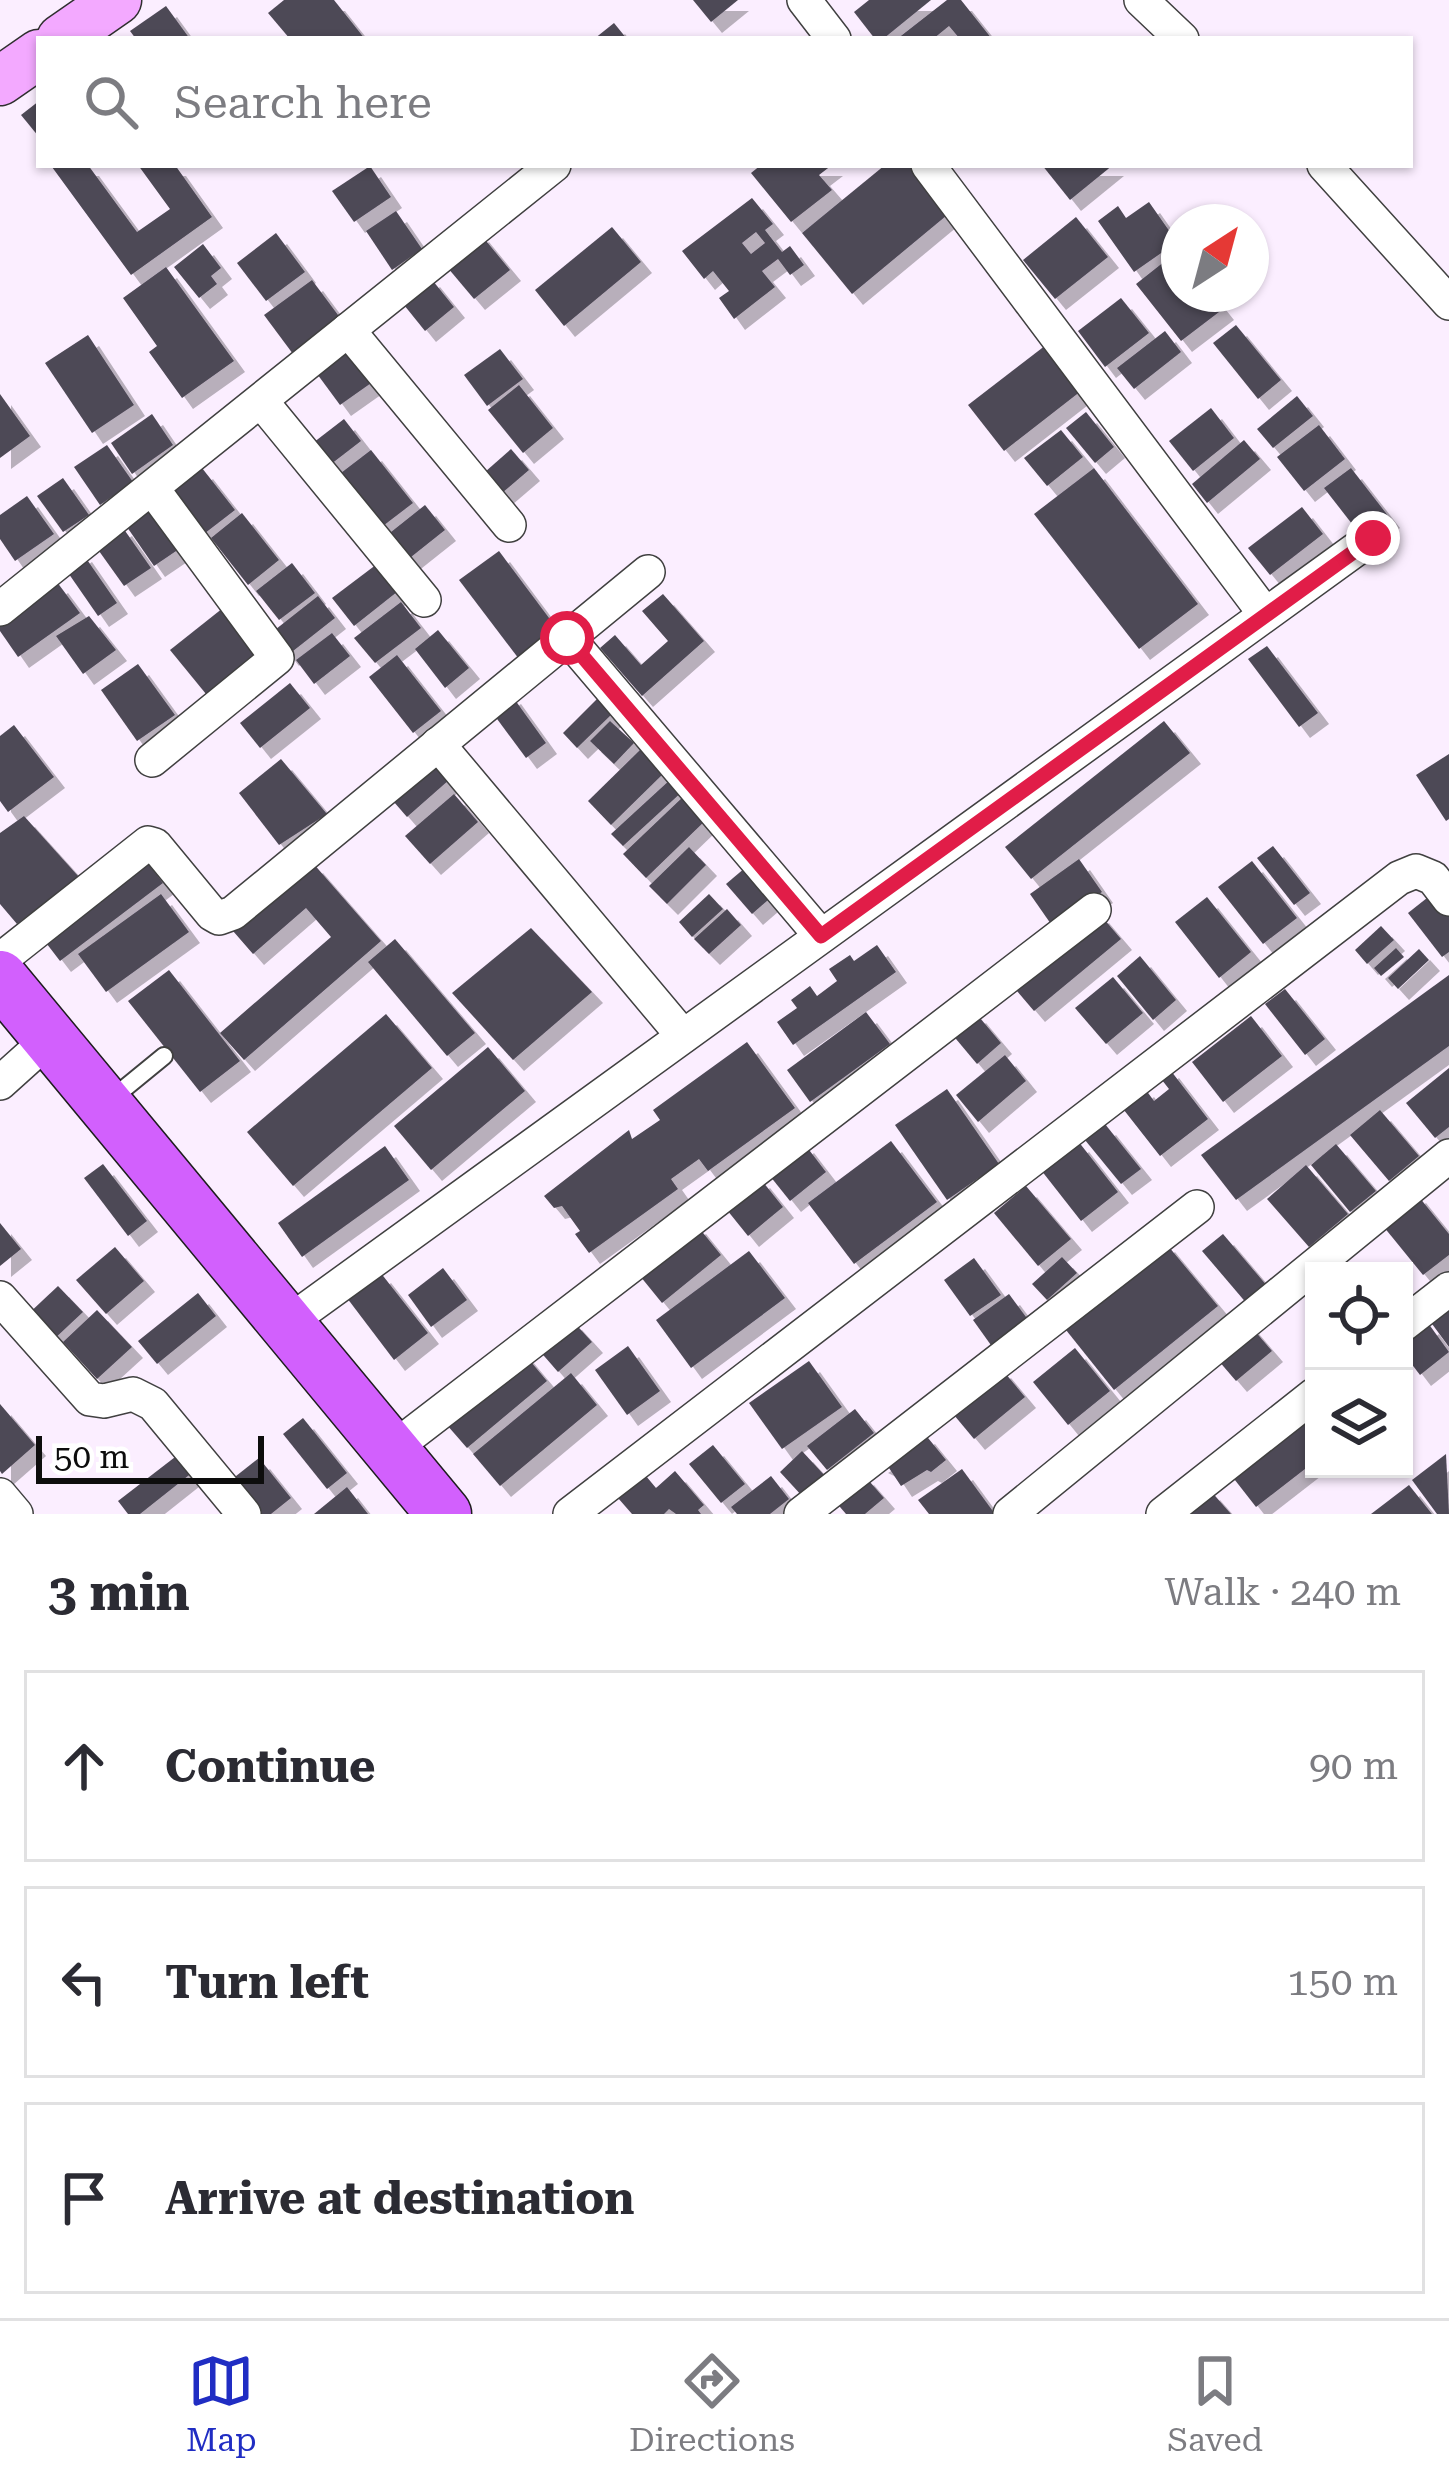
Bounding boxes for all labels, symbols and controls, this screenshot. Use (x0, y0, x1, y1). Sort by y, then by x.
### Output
search box (36, 36, 1413, 168)
icon: search (78, 69, 144, 135)
text: Search here (174, 76, 432, 129)
north arrow (1161, 204, 1269, 312)
route end (1346, 511, 1400, 565)
route start (540, 611, 594, 665)
map controls (1305, 1262, 1413, 1478)
button: locate (1305, 1262, 1413, 1370)
button: layers (1305, 1370, 1413, 1478)
scale bar (36, 1430, 264, 1483)
text: 50 m (54, 1437, 129, 1476)
text: 3 min (48, 1563, 190, 1622)
text: Walk · 240 m (1165, 1569, 1401, 1615)
icon: ahead (51, 1733, 117, 1799)
text: Continue (165, 1740, 376, 1793)
text: 90 m (1309, 1743, 1398, 1789)
icon: left (51, 1949, 117, 2015)
text: Turn left (165, 1956, 369, 2009)
text: 150 m (1287, 1959, 1398, 2005)
icon: arrive (51, 2165, 117, 2231)
text: Arrive at destination (165, 2172, 634, 2225)
tab: Map (186, 2348, 257, 2459)
tab: Directions (629, 2348, 795, 2459)
tab: Saved (1167, 2348, 1263, 2459)

